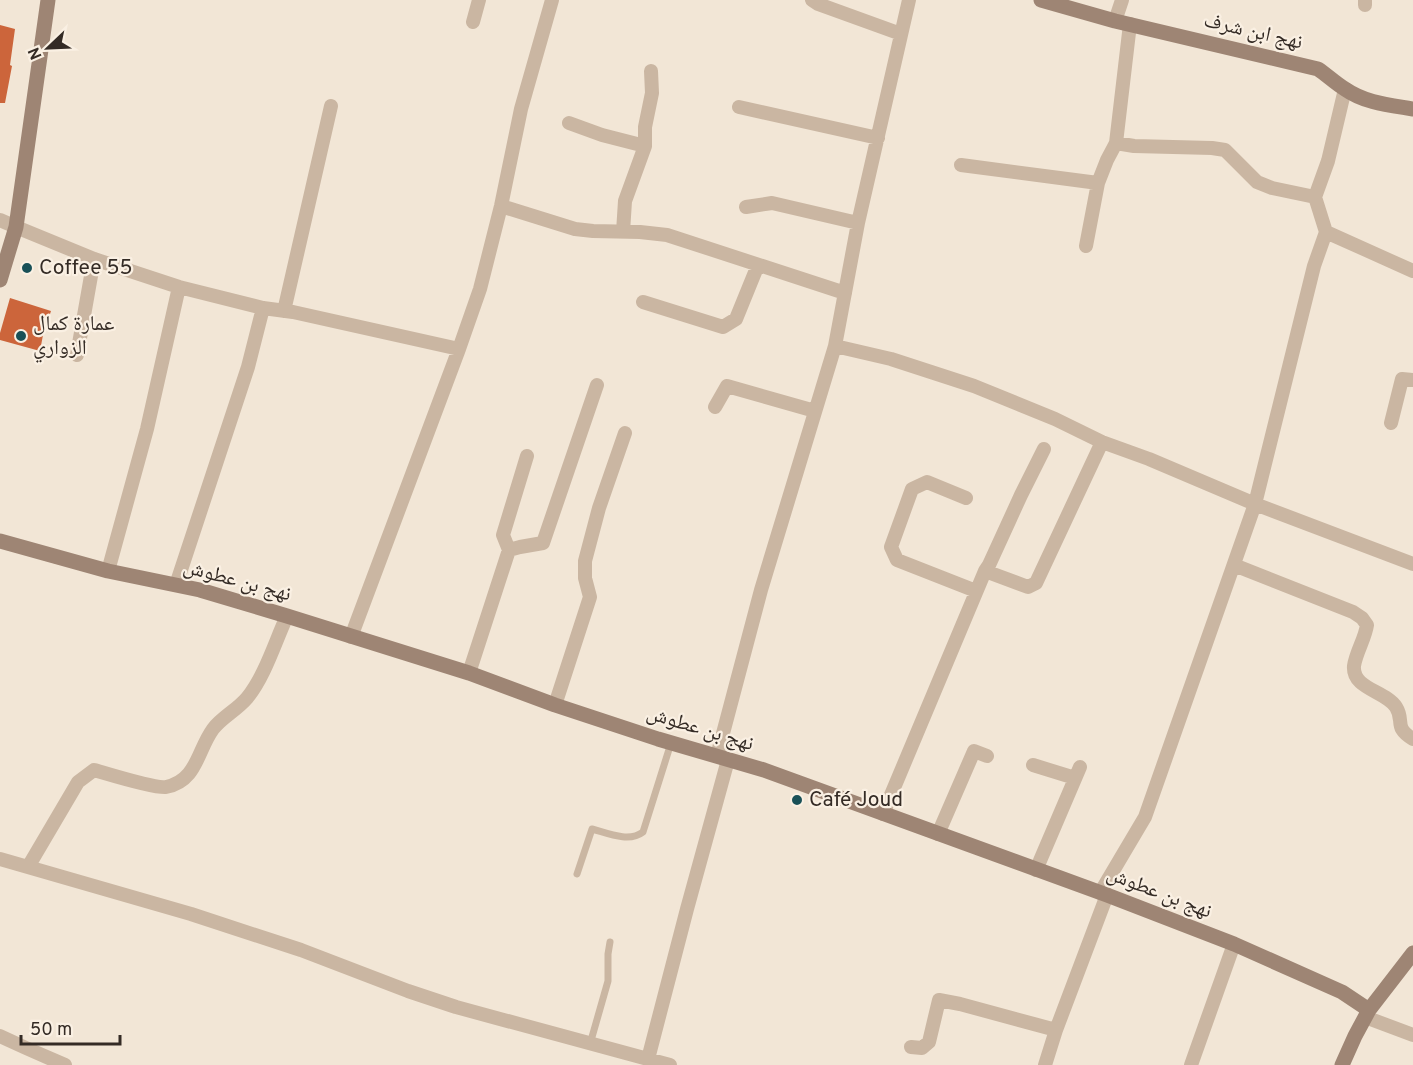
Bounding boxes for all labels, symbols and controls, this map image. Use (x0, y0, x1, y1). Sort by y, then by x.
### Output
street label: نهج ابن شرف (1201, 8, 1305, 56)
north arrow (18, 18, 78, 78)
text: N (25, 44, 47, 62)
place label: Coffee 55 (39, 255, 133, 282)
marker: Coffee 55 (20, 261, 34, 275)
place label: عمارة كمال الزواري (33, 311, 115, 363)
marker: عمارة كمال الزواري (14, 329, 28, 343)
street label: نهج بن عطوش (180, 554, 294, 608)
street label: نهج بن عطوش (643, 700, 757, 758)
place label: Café Joud (809, 787, 903, 814)
marker: Café Joud (790, 793, 804, 807)
street label: نهج بن عطوش (1103, 861, 1215, 925)
scale bar (21, 1008, 120, 1046)
text: 50 m (30, 1019, 72, 1042)

